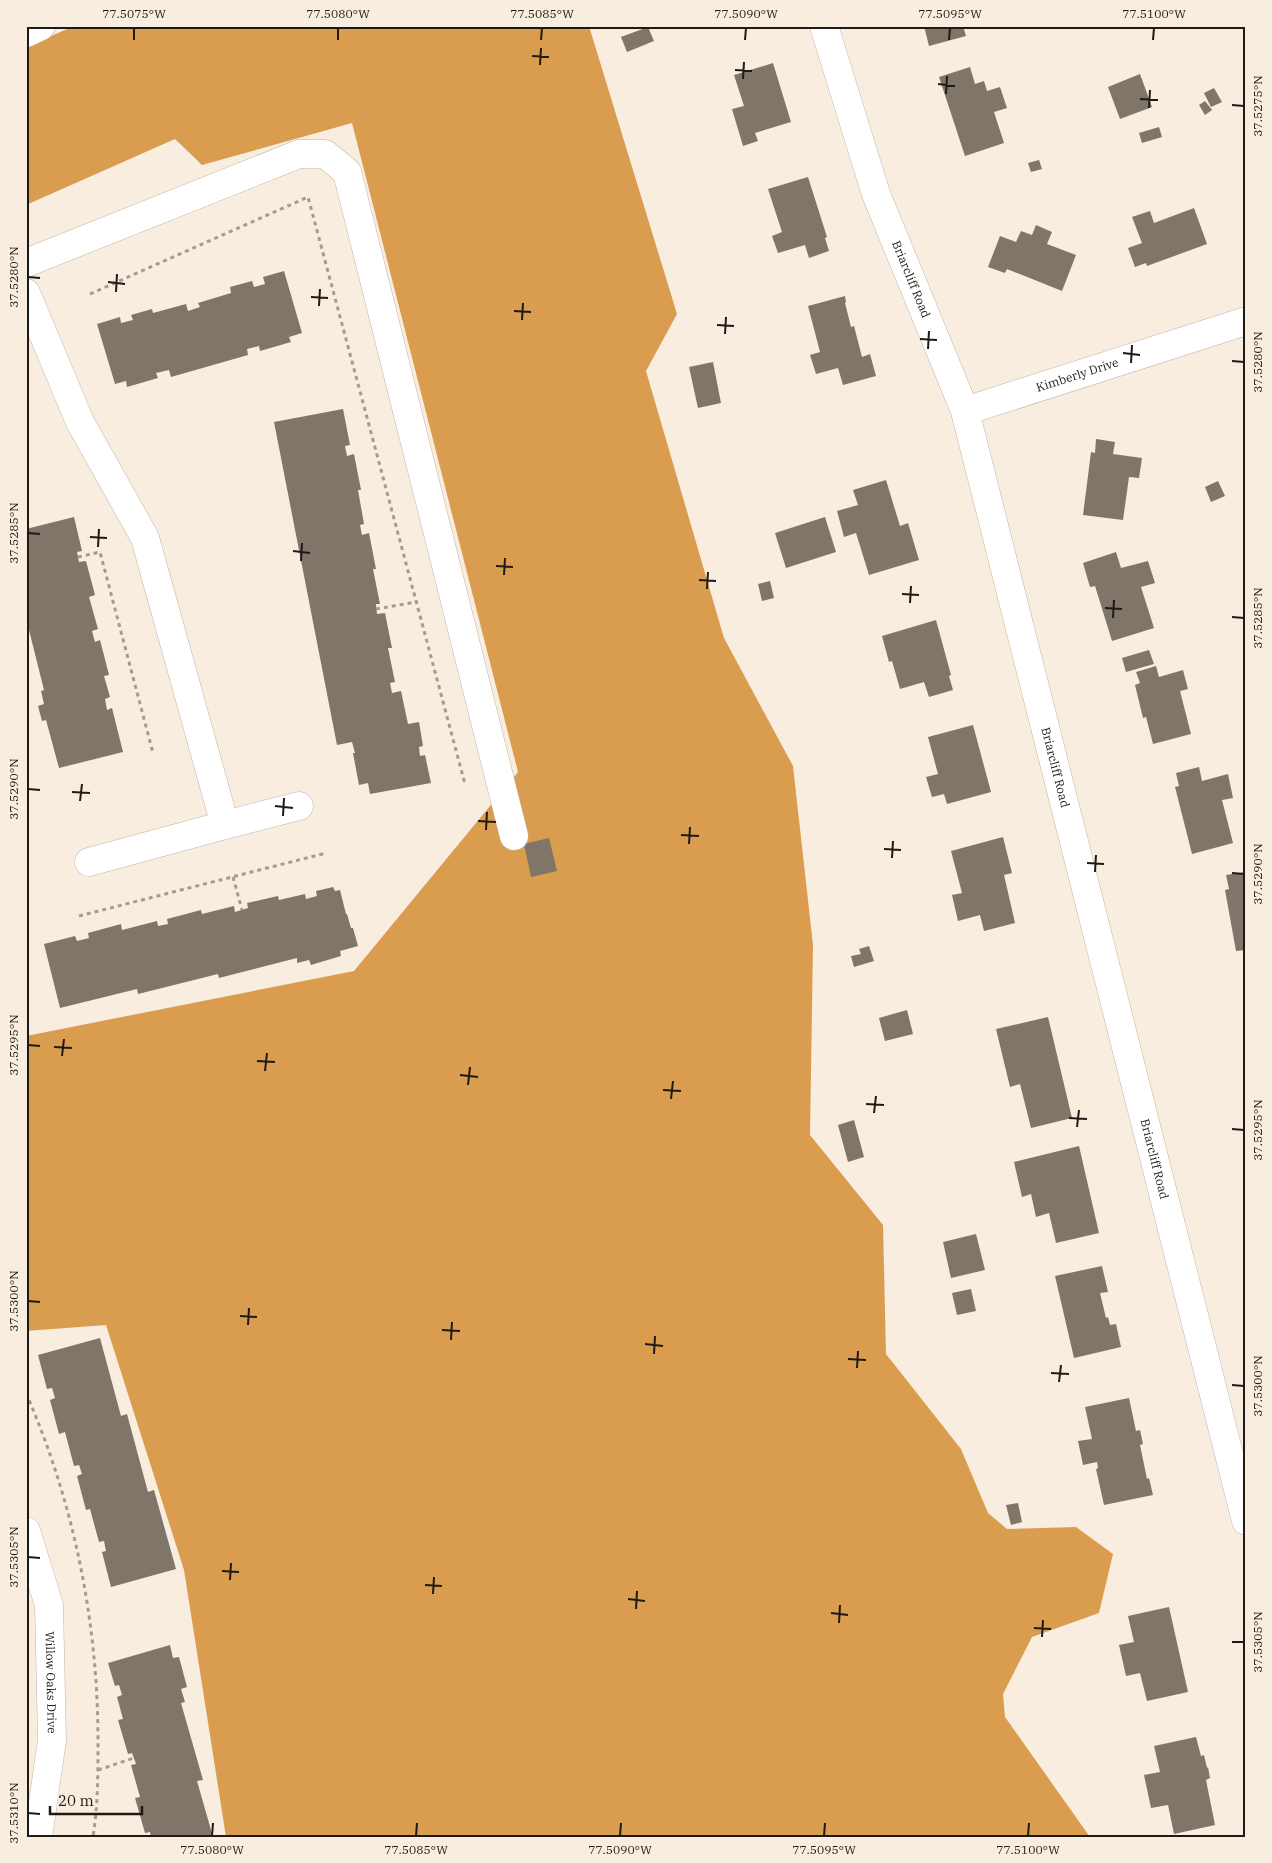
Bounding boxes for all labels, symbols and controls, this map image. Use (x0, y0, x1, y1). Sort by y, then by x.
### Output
text: 77.5075°W (102, 6, 166, 21)
text: 77.5080°W (306, 6, 370, 21)
text: 77.5085°W (510, 6, 574, 21)
text: 77.5090°W (714, 6, 778, 21)
text: 77.5095°W (918, 6, 982, 21)
text: 77.5100°W (1122, 6, 1186, 21)
text: 37.5275°N (1250, 75, 1265, 137)
street label: Briarcliff Road (889, 238, 934, 320)
text: 37.5280°N (6, 246, 21, 308)
text: 37.5280°N (1250, 331, 1265, 393)
street label: Kimberly Drive (1034, 354, 1120, 395)
text: 37.5285°N (6, 502, 21, 564)
text: 37.5285°N (1250, 587, 1265, 649)
street label: Briarcliff Road (1038, 725, 1073, 809)
text: 37.5290°N (6, 758, 21, 820)
text: 37.5290°N (1250, 843, 1265, 905)
text: 37.5295°N (6, 1014, 21, 1076)
text: 37.5295°N (1250, 1099, 1265, 1161)
street label: Briarcliff Road (1137, 1117, 1172, 1201)
text: 37.5300°N (6, 1270, 21, 1332)
text: 37.5300°N (1250, 1355, 1265, 1417)
text: 37.5305°N (6, 1526, 21, 1588)
text: 37.5305°N (1250, 1611, 1265, 1673)
street label: Willow Oaks Drive (43, 1631, 60, 1734)
text: 37.5310°N (6, 1782, 21, 1844)
scale bar (50, 1783, 142, 1815)
text: 20 m (58, 1791, 94, 1810)
text: 77.5080°W (180, 1842, 244, 1857)
text: 77.5085°W (384, 1842, 448, 1857)
text: 77.5090°W (588, 1842, 652, 1857)
text: 77.5095°W (792, 1842, 856, 1857)
text: 77.5100°W (996, 1842, 1060, 1857)

